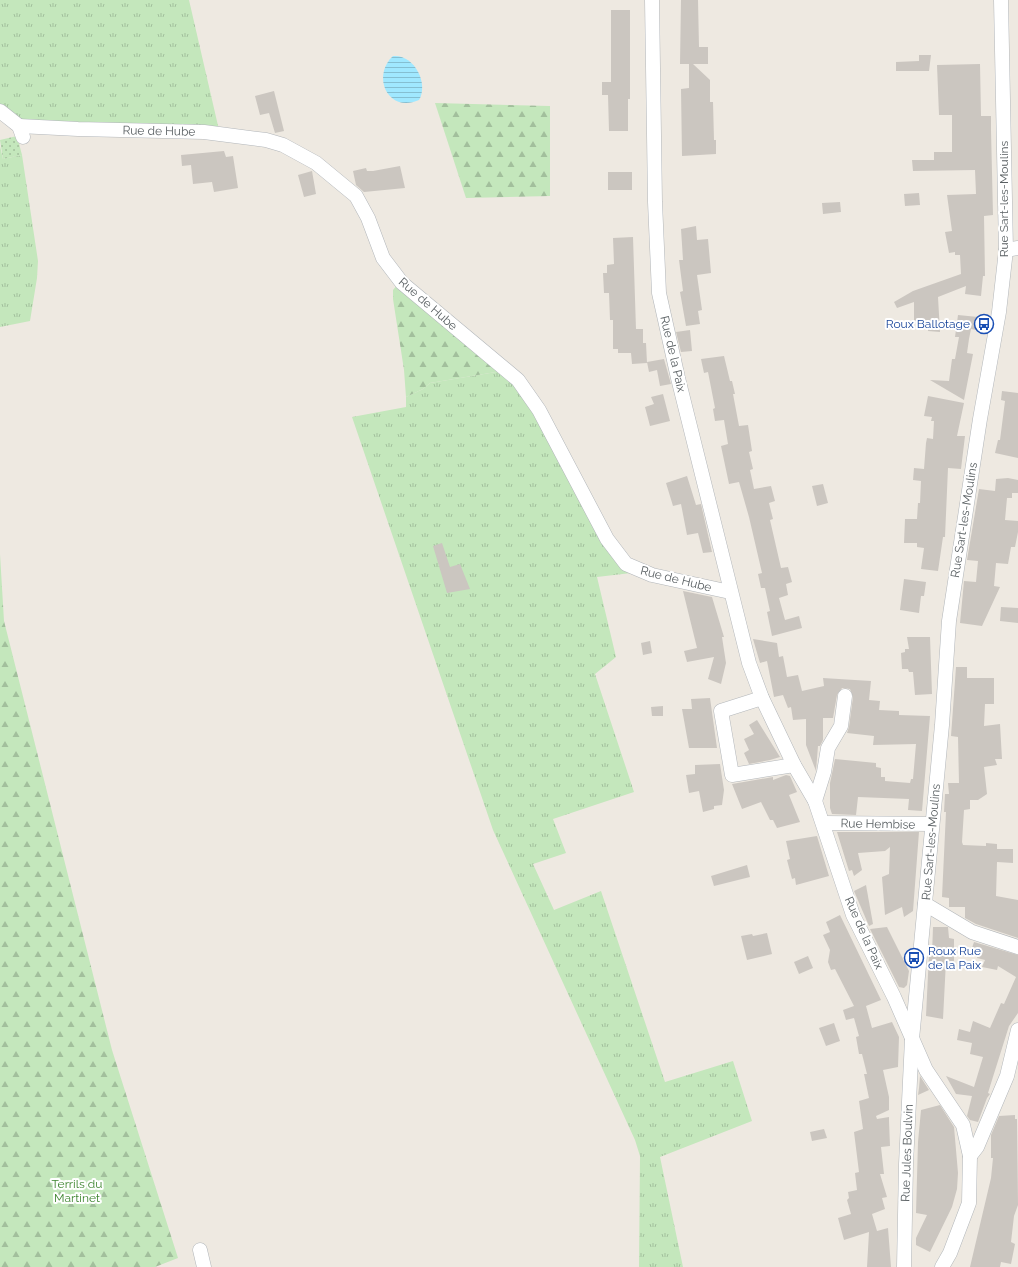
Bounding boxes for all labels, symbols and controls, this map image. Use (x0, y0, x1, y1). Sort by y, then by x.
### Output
street label: Rue de Hube (122, 123, 196, 139)
street label: Rue Sart-les-Moulins (997, 141, 1011, 257)
street label: Rue de Hube (396, 275, 460, 333)
bus stop icon: Roux Ballotage (973, 313, 995, 335)
street label: Rue de la Paix (657, 314, 689, 394)
place label: Roux Ballotage (886, 317, 970, 331)
street label: Rue Sart-les-Moulins (948, 461, 980, 579)
street label: Rue de Hube (639, 563, 713, 595)
street label: Rue Sart-les-Moulins (919, 783, 943, 901)
street label: Rue Hembise (841, 816, 915, 832)
street label: Rue de la Paix (842, 895, 886, 971)
place label: Roux Rue de la Paix (928, 944, 981, 972)
bus stop icon: Roux Rue de la Paix (903, 947, 925, 969)
street label: Rue Jules Boulvin (898, 1104, 916, 1202)
park label: Terrils du Martinet (52, 1177, 102, 1205)

